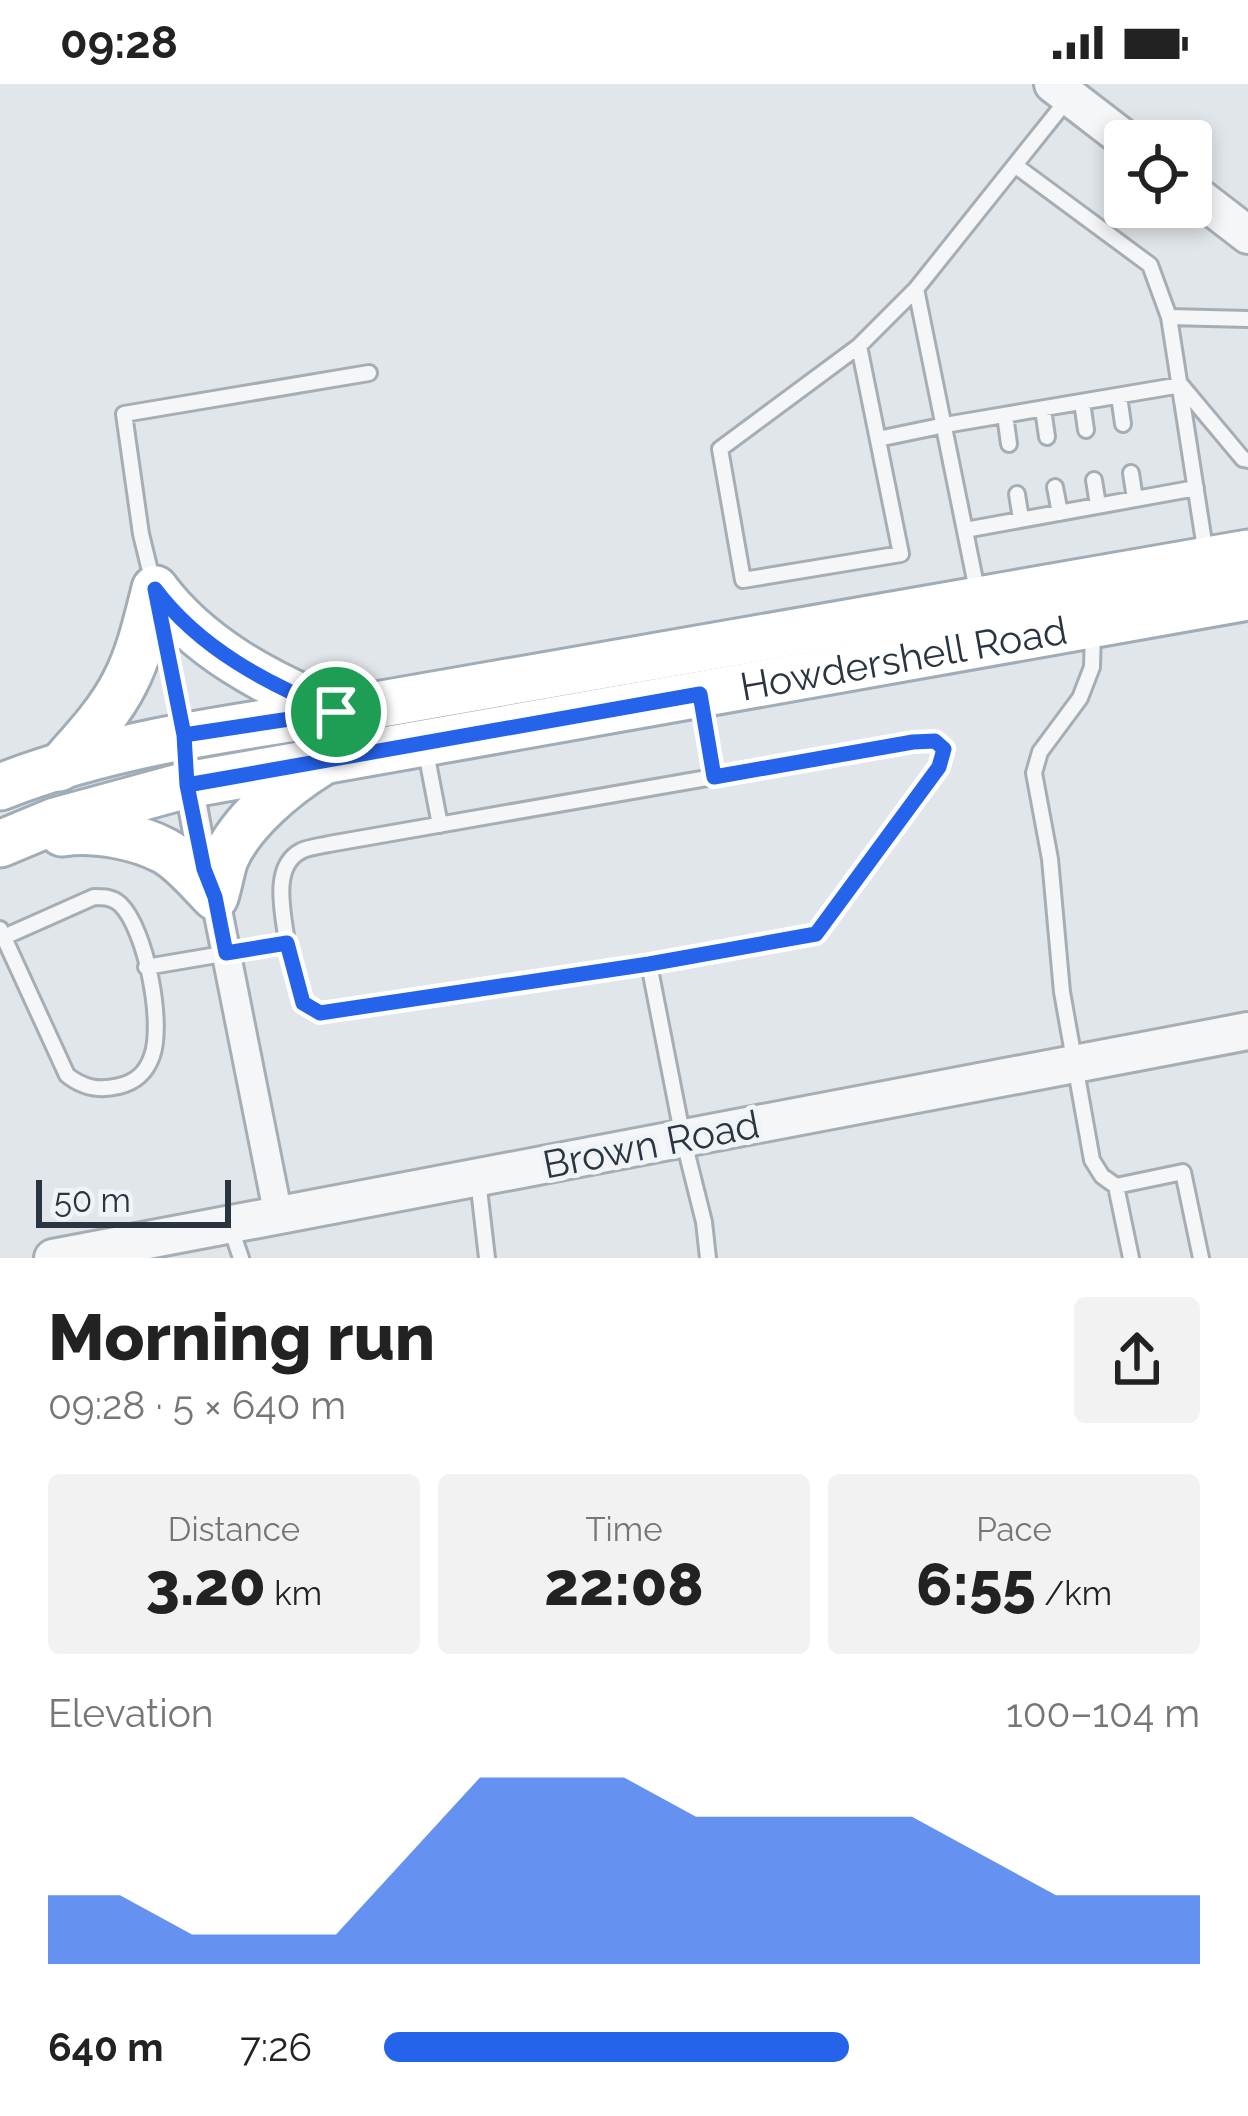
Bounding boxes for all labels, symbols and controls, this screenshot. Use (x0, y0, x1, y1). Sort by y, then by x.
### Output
text: 09:28 (60, 16, 178, 69)
map controls (1104, 120, 1212, 228)
button: locate (1104, 120, 1212, 228)
street label: Howdershell Road (736, 607, 1070, 710)
pin (285, 661, 387, 763)
icon: arrive (303, 679, 369, 745)
street label: Brown Road (539, 1100, 763, 1188)
scale bar (36, 1174, 231, 1227)
text: 50 m (54, 1181, 131, 1220)
button: share (1074, 1297, 1200, 1423)
text: Morning run (48, 1298, 435, 1375)
text: 09:28 · 5 × 640 m (48, 1382, 346, 1428)
text: Distance (168, 1510, 300, 1549)
text: Time (585, 1510, 663, 1549)
text: Pace (976, 1510, 1052, 1549)
text: 3.20 (146, 1549, 266, 1619)
text: 22:08 (544, 1549, 704, 1619)
text: 6:55 (916, 1549, 1036, 1619)
text: km (266, 1574, 322, 1613)
text: /km (1036, 1574, 1112, 1613)
text: Elevation (48, 1690, 214, 1736)
text: 100–104 m (1006, 1690, 1200, 1736)
text: 640 m (48, 2024, 164, 2070)
text: 7:26 (240, 2024, 312, 2070)

